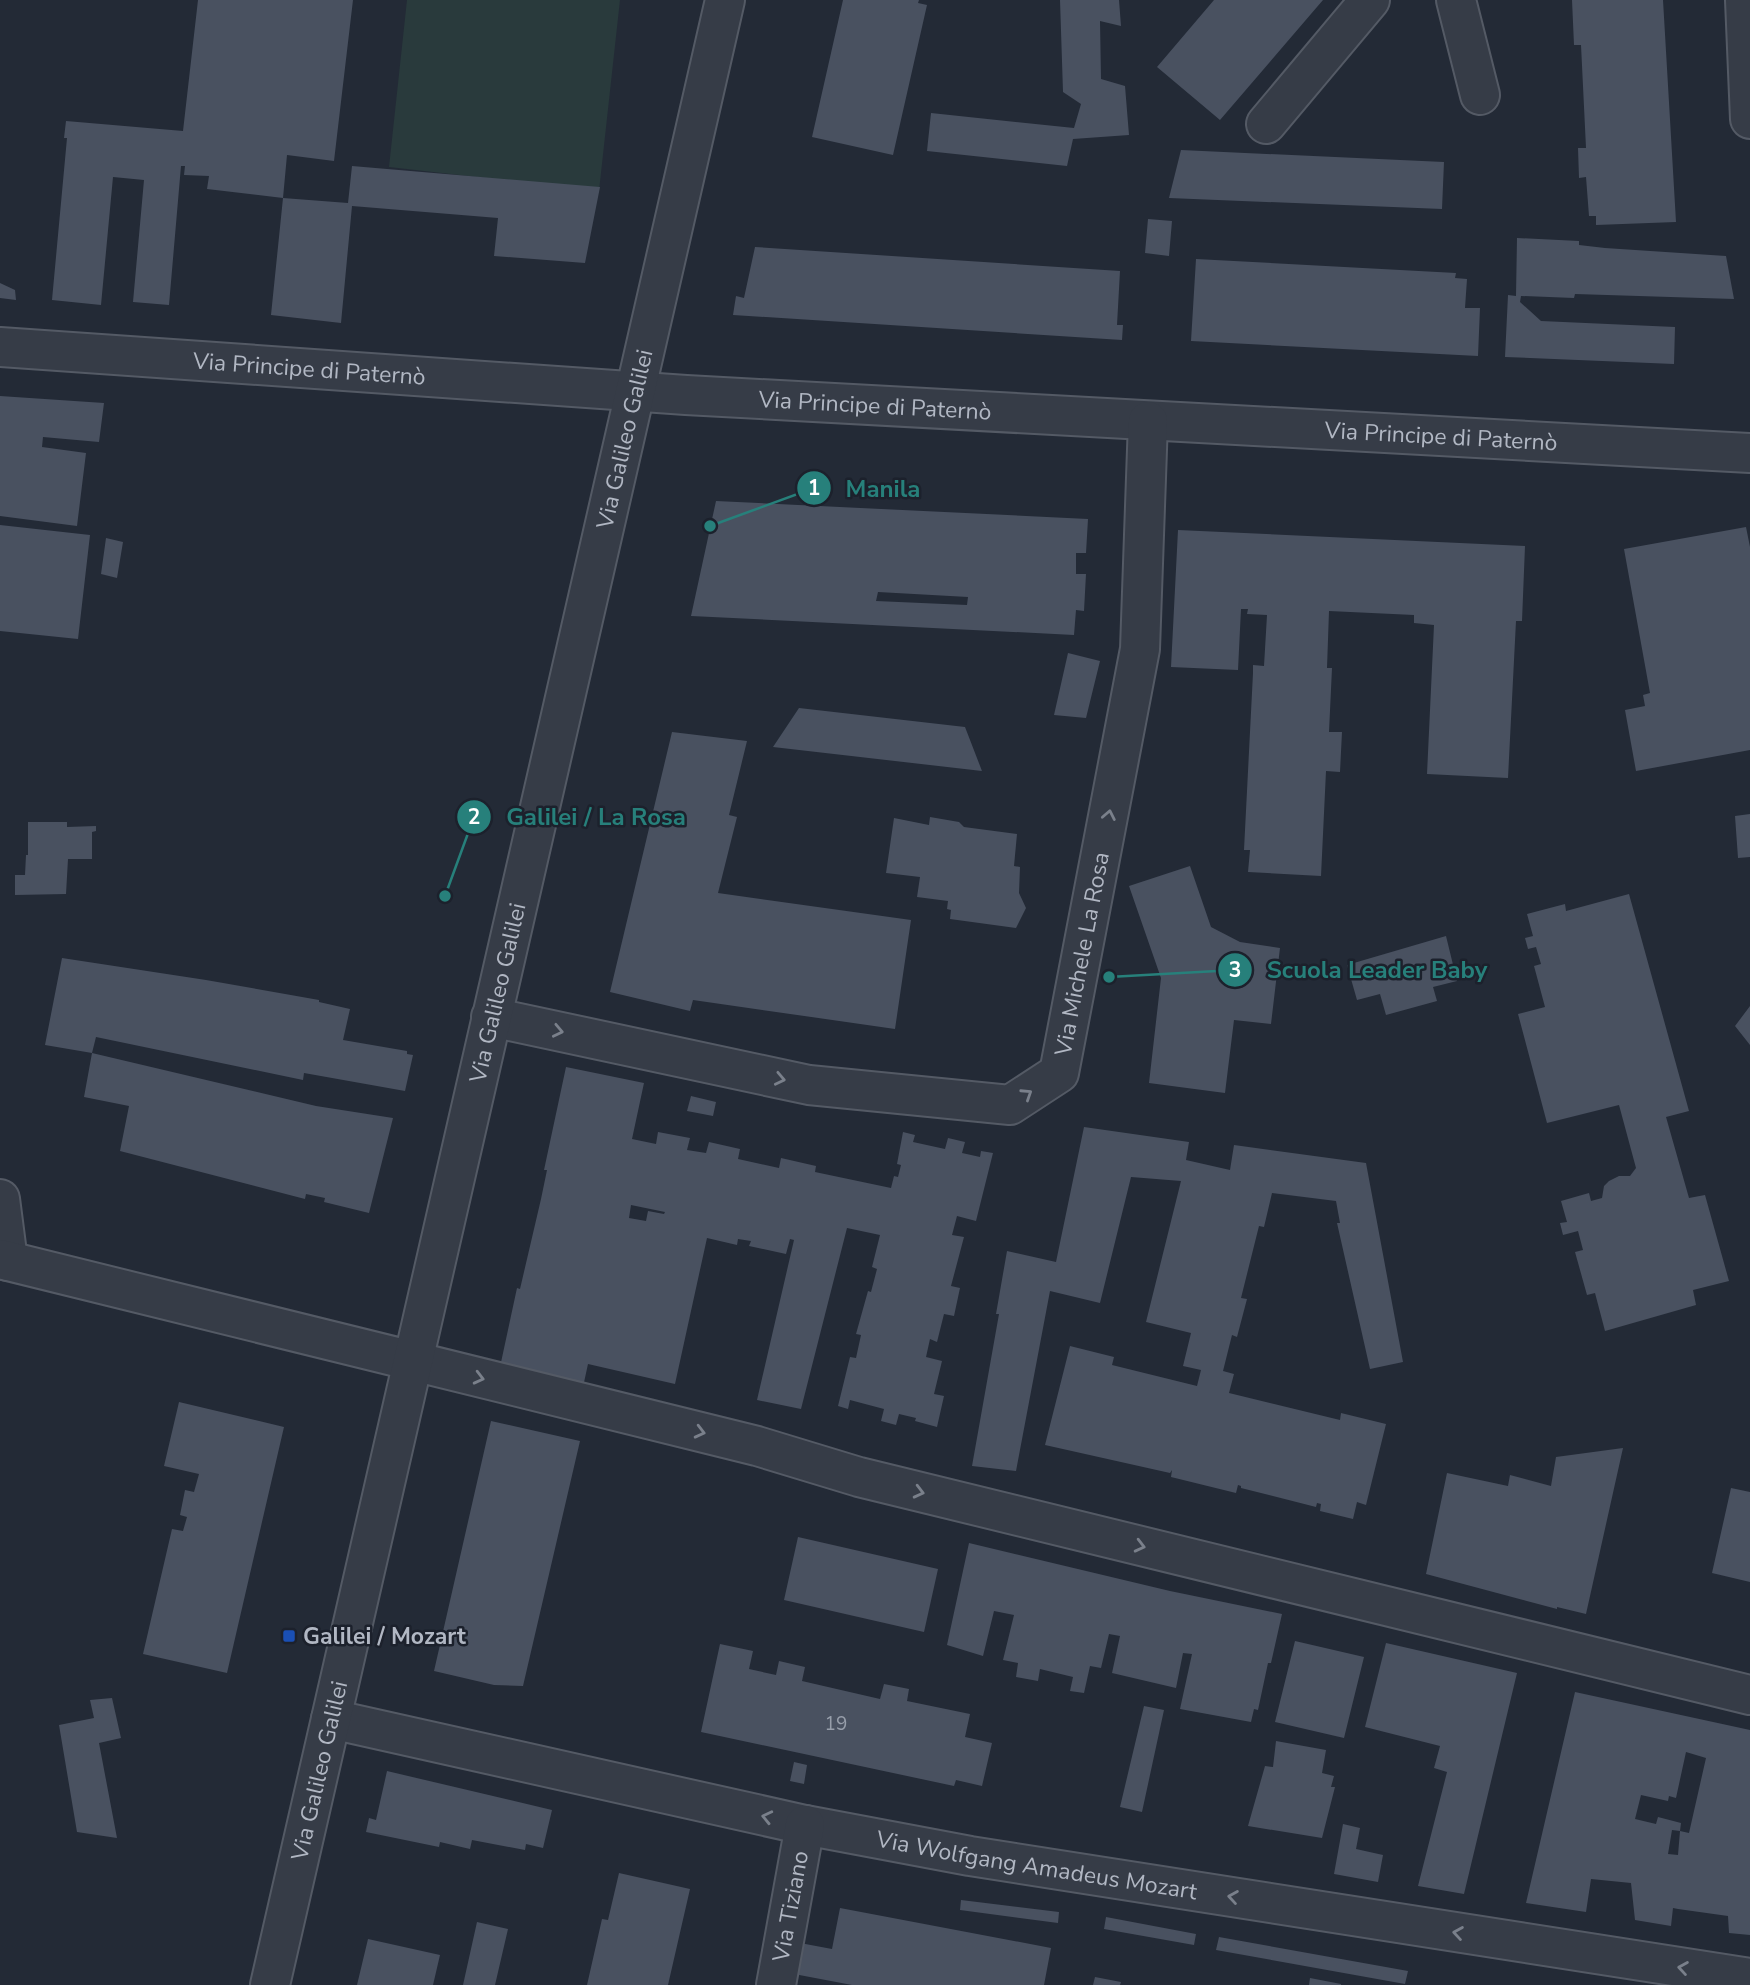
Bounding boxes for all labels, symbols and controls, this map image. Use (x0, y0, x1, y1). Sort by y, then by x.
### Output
street label: Via Principe di Paternò (191, 345, 427, 393)
street label: Via Galileo Galilei (589, 346, 660, 533)
street label: Via Principe di Paternò (757, 384, 992, 428)
street label: Via Principe di Paternò (1323, 415, 1558, 458)
callout: Manila (797, 466, 935, 511)
text: Manila (846, 473, 920, 505)
text: 1 (808, 474, 820, 502)
callout: Galilei / La Rosa (457, 794, 700, 839)
text: Galilei / La Rosa (506, 801, 686, 833)
text: 2 (468, 803, 480, 831)
one-way arrow (1100, 809, 1115, 821)
street label: Via Michele La Rosa (1047, 849, 1117, 1060)
street label: Via Galileo Galilei (462, 900, 534, 1087)
callout: Scuola Leader Baby (1217, 947, 1501, 992)
text: Scuola Leader Baby (1267, 954, 1488, 986)
text: 3 (1229, 956, 1241, 984)
one-way arrow (552, 1023, 564, 1038)
one-way arrow (774, 1070, 786, 1085)
one-way arrow (1020, 1089, 1033, 1102)
one-way arrow (473, 1370, 485, 1384)
one-way arrow (694, 1424, 706, 1438)
one-way arrow (913, 1484, 925, 1498)
one-way arrow (1134, 1538, 1146, 1552)
place label: Galilei / Mozart (303, 1621, 466, 1652)
marker: Galilei / Mozart (281, 1628, 297, 1644)
street label: Via Galileo Galilei (284, 1678, 355, 1865)
house number: 19 (825, 1711, 847, 1737)
one-way arrow (762, 1811, 774, 1825)
street label: Via Wolfgang Amadeus Mozart (873, 1824, 1200, 1907)
street label: Via Tiziano (765, 1848, 816, 1966)
one-way arrow (1227, 1890, 1239, 1905)
one-way arrow (1452, 1926, 1464, 1941)
one-way arrow (1677, 1961, 1688, 1976)

